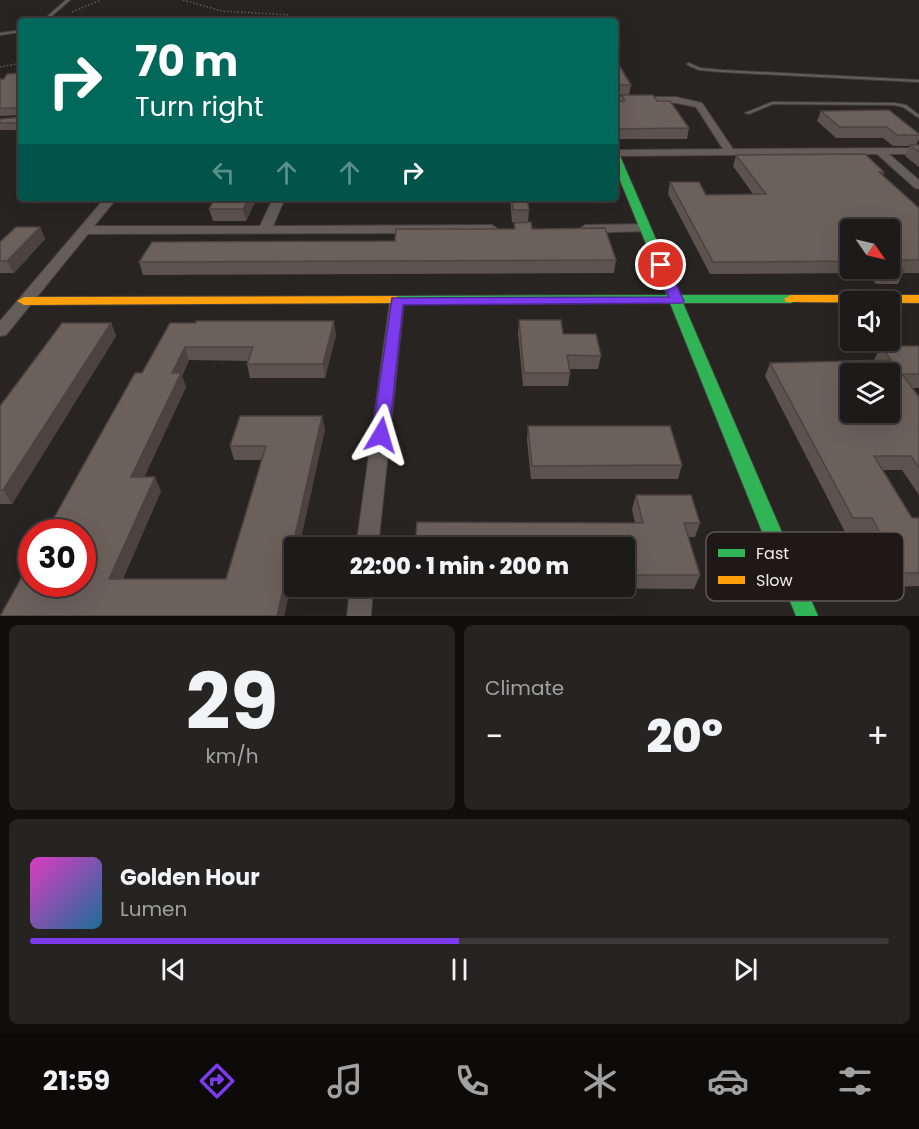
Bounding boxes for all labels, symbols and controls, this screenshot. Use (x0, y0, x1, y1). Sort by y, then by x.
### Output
text: 70 m (135, 32, 238, 91)
icon: right (36, 42, 114, 120)
text: Turn right (135, 88, 264, 125)
icon: left (207, 156, 240, 189)
icon: ahead (270, 156, 303, 189)
icon: ahead (333, 156, 366, 189)
icon: right (396, 156, 429, 189)
north arrow (840, 219, 900, 279)
map controls (840, 219, 900, 423)
pin (635, 239, 686, 290)
icon: arrive (644, 248, 677, 281)
button: sound (840, 291, 900, 351)
button: layers (840, 363, 900, 423)
position arrow (349, 403, 413, 467)
speed limit sign: 30 (18, 519, 96, 597)
legend (706, 532, 904, 601)
text: Fast (756, 542, 789, 565)
text: 22:00 · 1 min · 200 m (350, 551, 569, 582)
text: Slow (756, 569, 793, 592)
text: 29 (186, 647, 278, 756)
text: Climate (485, 674, 564, 702)
text: 20° (646, 705, 723, 768)
text: − (485, 713, 503, 760)
text: + (866, 713, 889, 760)
text: km/h (205, 742, 259, 770)
text: Golden Hour (120, 862, 260, 893)
text: Lumen (120, 895, 187, 923)
icon: previous (157, 953, 190, 986)
icon: pause (443, 953, 476, 986)
icon: next (729, 953, 762, 986)
icon: directions (196, 1060, 238, 1102)
icon: music (324, 1060, 366, 1102)
icon: phone (451, 1060, 493, 1102)
icon: climate (579, 1060, 621, 1102)
icon: car (707, 1060, 749, 1102)
icon: filters (834, 1060, 876, 1102)
text: 21:59 (43, 1062, 110, 1099)

